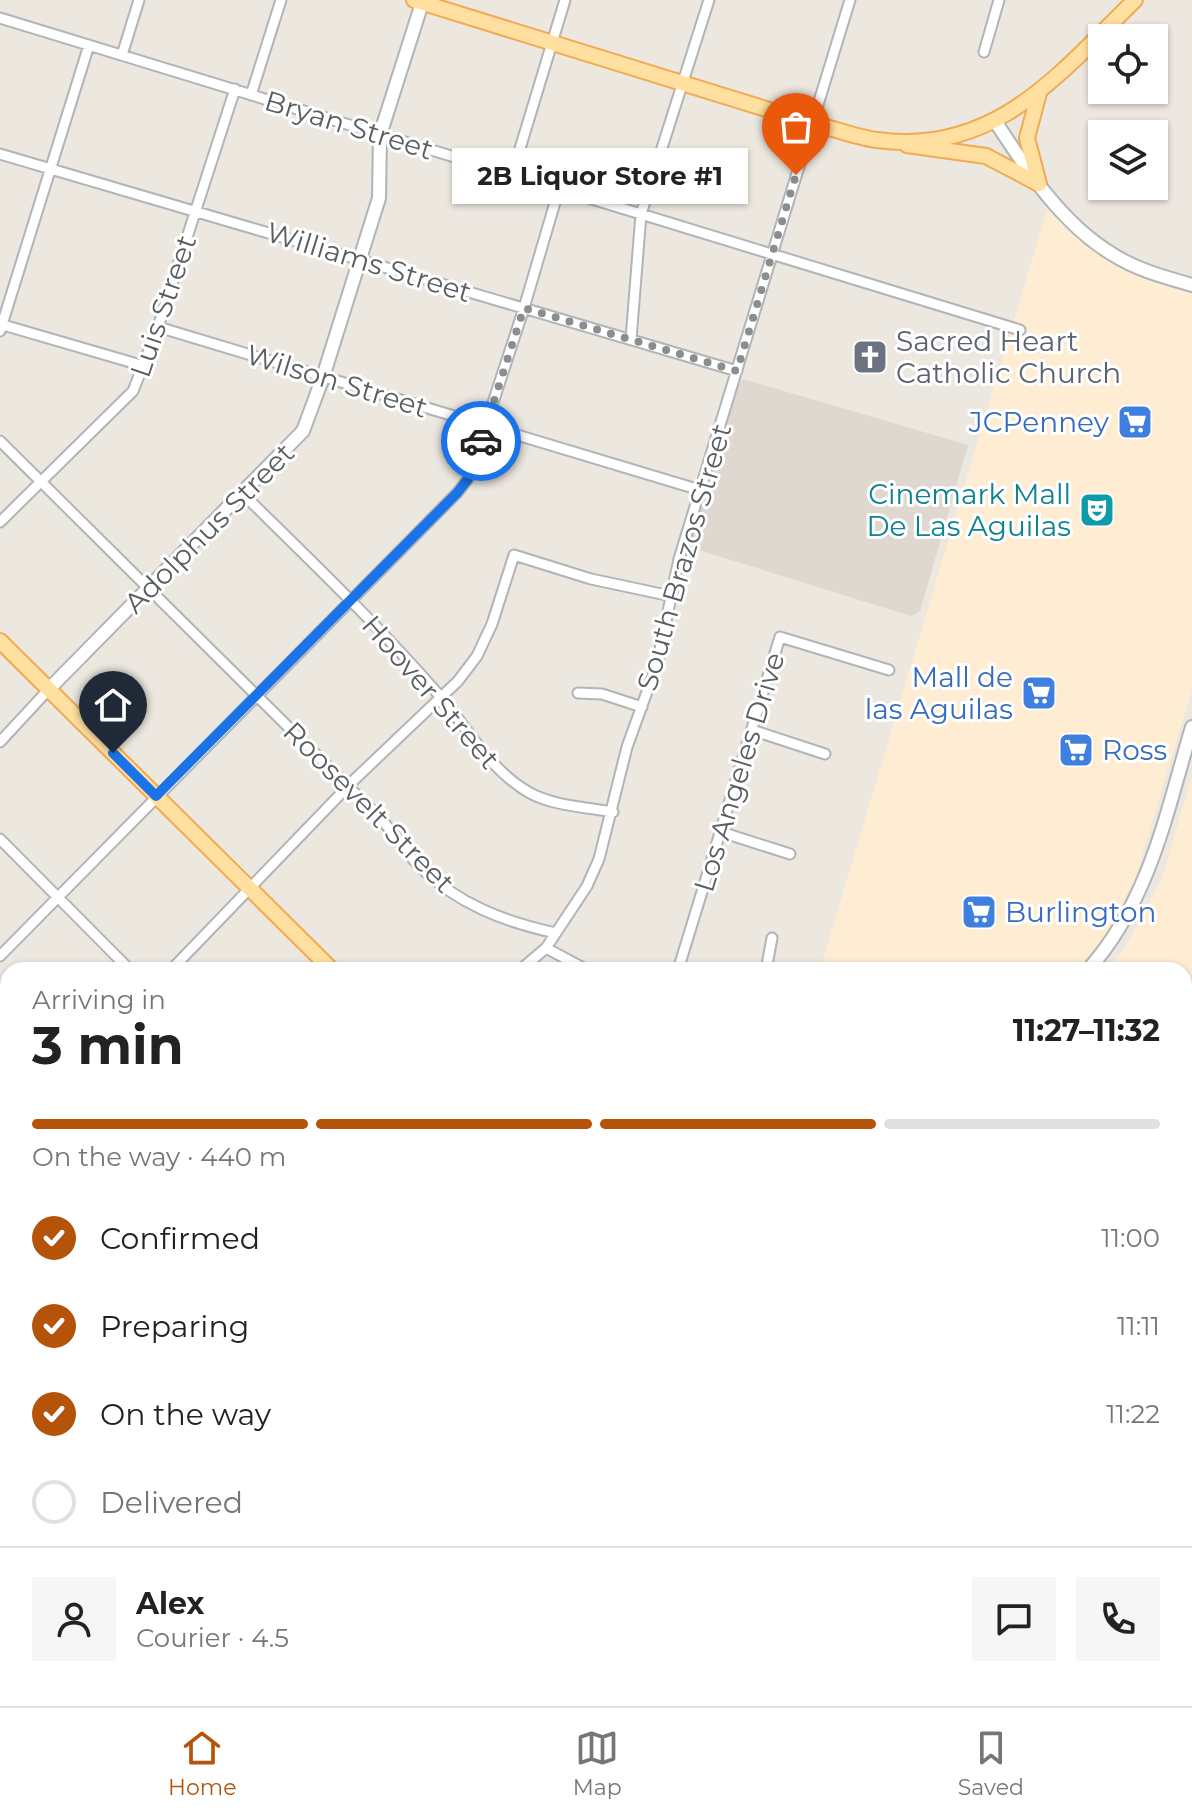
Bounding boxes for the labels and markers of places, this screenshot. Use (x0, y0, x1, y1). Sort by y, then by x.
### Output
pin (762, 93, 830, 175)
callout: 2B Liquor Store #1 (452, 147, 748, 203)
place label: Sacred Heart Catholic Church (896, 324, 1121, 390)
church icon: Sacred Heart Catholic Church (851, 338, 889, 376)
supermarket icon: JCPenney (1116, 403, 1154, 441)
place label: JCPenney (968, 405, 1110, 439)
place label: Cinemark Mall De Las Aguilas (866, 477, 1071, 543)
theatre icon: Cinemark Mall De Las Aguilas (1078, 491, 1116, 529)
place label: Mall de las Aguilas (865, 660, 1013, 726)
pin (79, 671, 147, 753)
supermarket icon: Mall de las Aguilas (1020, 674, 1058, 712)
supermarket icon: Ross (1057, 731, 1095, 769)
place label: Ross (1102, 733, 1167, 767)
supermarket icon: Burlington (960, 893, 998, 931)
place label: Burlington (1005, 895, 1156, 929)

